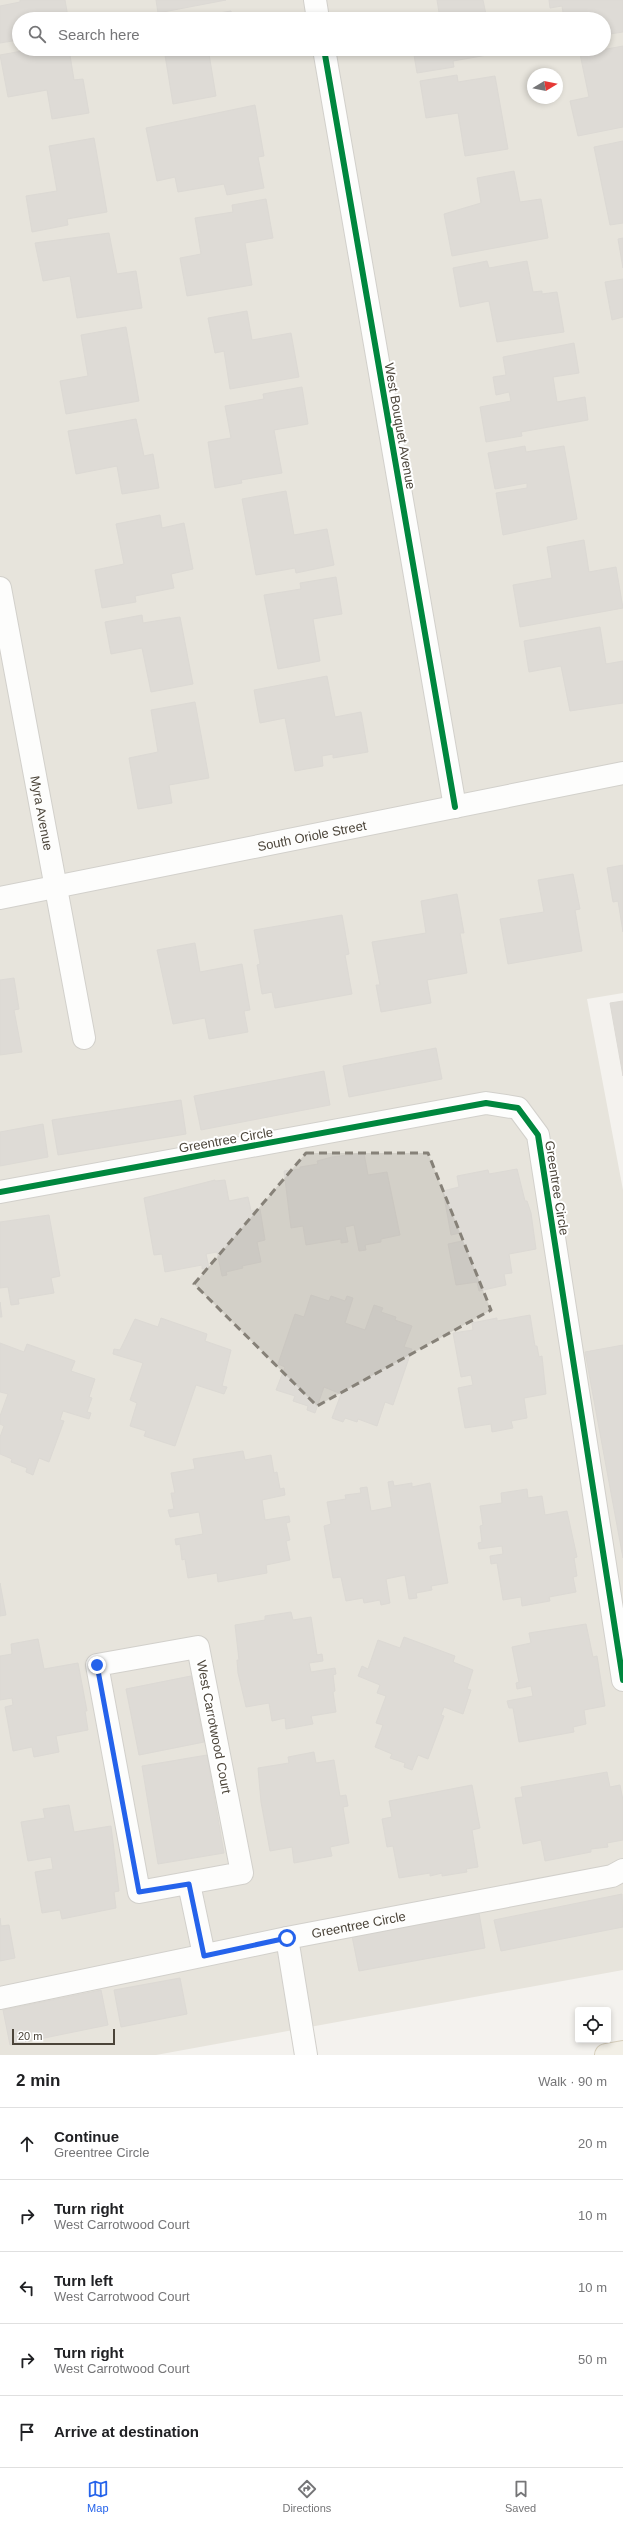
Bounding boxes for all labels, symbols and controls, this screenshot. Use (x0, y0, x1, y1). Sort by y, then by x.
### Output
search box (12, 12, 611, 56)
icon: search (26, 23, 48, 45)
text: Search here (58, 26, 140, 43)
north arrow (527, 68, 563, 104)
street label: West Bouquet Avenue (381, 362, 419, 490)
street label: Myra Avenue (28, 775, 56, 852)
street label: South Oriole Street (256, 817, 368, 854)
street label: Greentree Circle (178, 1124, 274, 1156)
street label: Greentree Circle (542, 1140, 572, 1236)
route end (88, 1656, 106, 1674)
street label: West Carrotwood Court (194, 1659, 234, 1795)
street label: Greentree Circle (310, 1908, 407, 1941)
route start (278, 1929, 296, 1947)
map controls (575, 2007, 611, 2043)
button: locate (575, 2007, 611, 2043)
scale bar (12, 2027, 115, 2046)
text: 20 m (18, 2030, 42, 2042)
text: 2 min (16, 2071, 60, 2090)
text: Walk · 90 m (538, 2074, 607, 2089)
text: Continue (54, 2128, 119, 2145)
icon: ahead (16, 2133, 38, 2155)
text: 20 m (578, 2136, 607, 2151)
text: Greentree Circle (54, 2145, 149, 2160)
text: Turn right (54, 2200, 124, 2217)
icon: right (16, 2205, 38, 2227)
text: 10 m (578, 2208, 607, 2223)
text: West Carrotwood Court (54, 2217, 190, 2232)
text: Turn left (54, 2272, 113, 2289)
icon: left (16, 2277, 38, 2299)
text: 10 m (578, 2280, 607, 2295)
text: West Carrotwood Court (54, 2289, 190, 2304)
text: Turn right (54, 2344, 124, 2361)
icon: right (16, 2349, 38, 2371)
text: 50 m (578, 2352, 607, 2367)
text: West Carrotwood Court (54, 2361, 190, 2376)
icon: arrive (16, 2421, 38, 2443)
text: Arrive at destination (54, 2423, 199, 2440)
tab: Map (87, 2478, 109, 2514)
tab: Directions (282, 2478, 331, 2514)
tab: Saved (505, 2478, 536, 2514)

